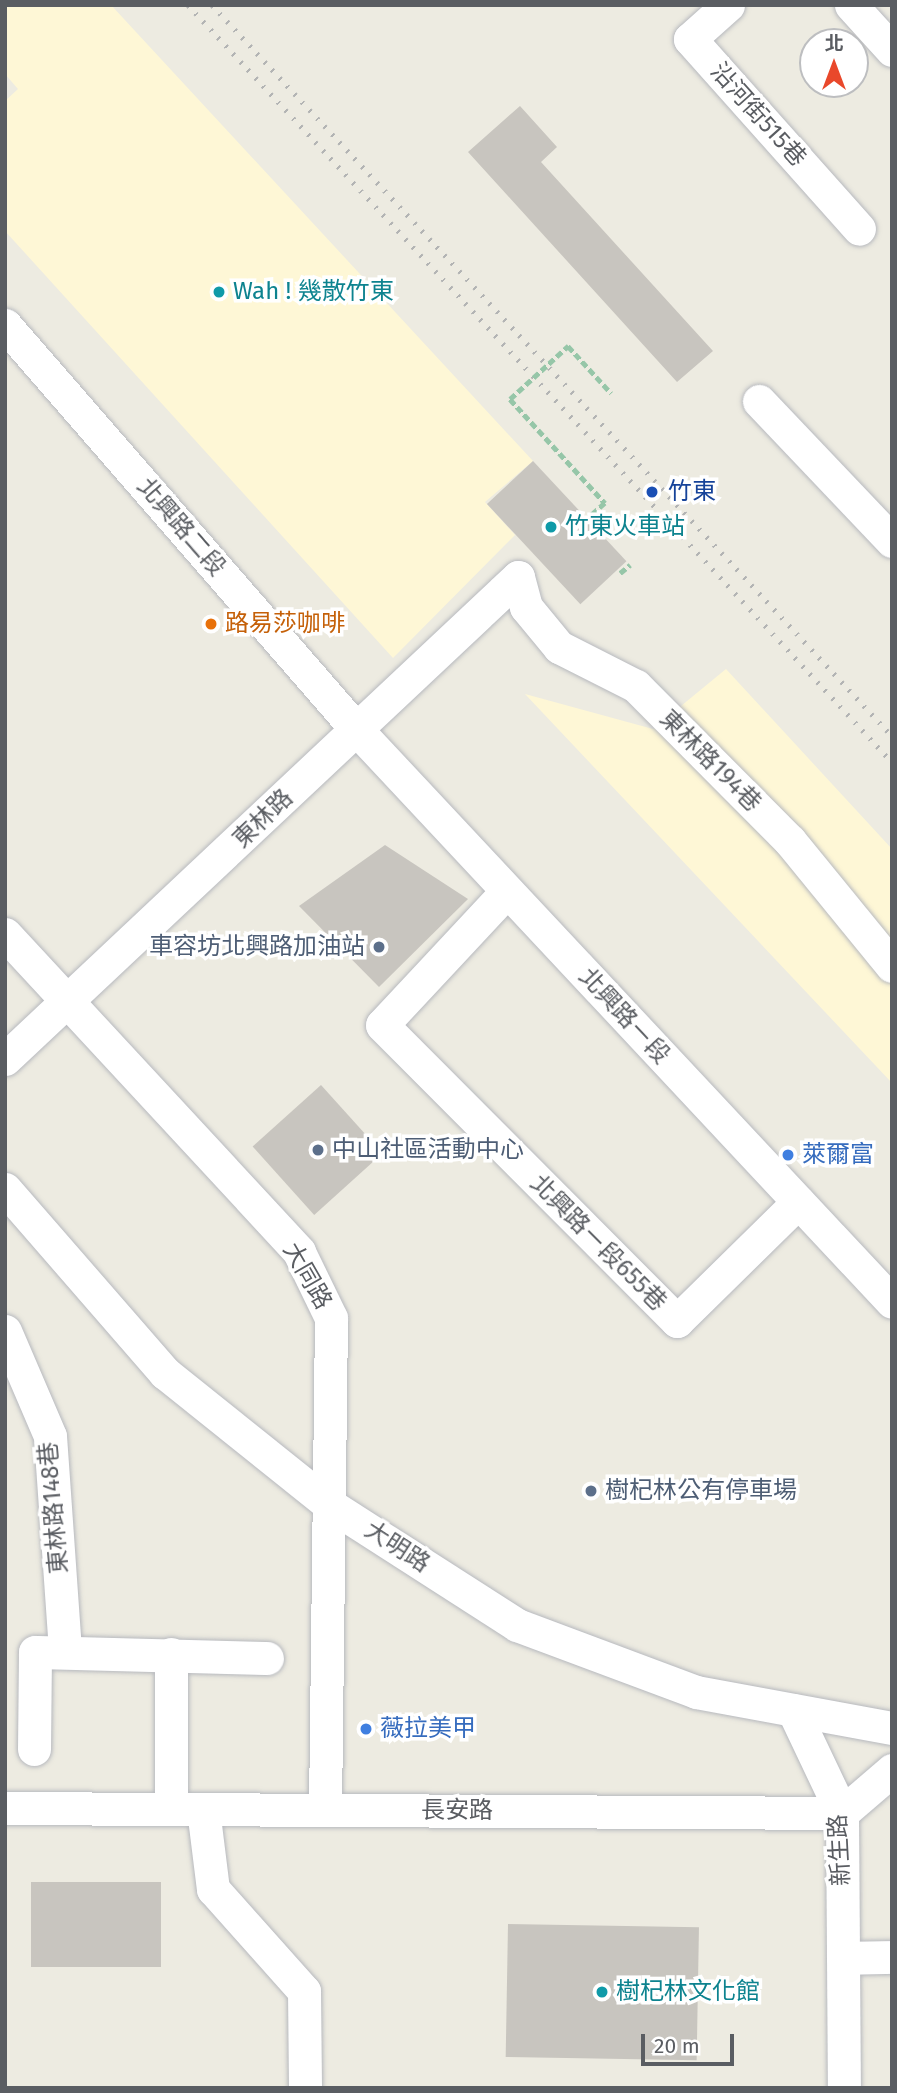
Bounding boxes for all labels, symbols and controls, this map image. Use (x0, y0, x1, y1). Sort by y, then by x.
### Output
north arrow (799, 28, 869, 98)
text: 北 (824, 32, 844, 55)
street label: 沿河街515巷 (704, 57, 812, 173)
place label: Wah ! 幾散竹東 (233, 278, 394, 306)
marker: Wah ! 幾散竹東 (211, 284, 227, 300)
street label: 北興路二段 (131, 472, 231, 582)
place label: 竹東 (668, 478, 716, 506)
marker: 竹東 (642, 482, 662, 502)
place label: 竹東火車站 (565, 513, 685, 541)
marker: 竹東火車站 (543, 519, 559, 535)
place label: 路易莎咖啡 (225, 610, 345, 638)
marker: 路易莎咖啡 (203, 616, 219, 632)
street label: 東林路194巷 (653, 704, 767, 818)
street label: 東林路 (227, 784, 299, 854)
place label: 車容坊北興路加油站 (149, 933, 365, 961)
marker: 車容坊北興路加油站 (371, 939, 387, 955)
street label: 北興路ㄧ段 (573, 962, 675, 1070)
place label: 中山社區活動中心 (332, 1136, 524, 1164)
place label: 萊爾富 (802, 1141, 874, 1169)
marker: 中山社區活動中心 (310, 1142, 326, 1158)
marker: 萊爾富 (780, 1147, 796, 1163)
street label: 北興路ㄧ段655巷 (524, 1169, 672, 1317)
street label: 大同路 (277, 1238, 337, 1314)
street label: 東林路148巷 (34, 1441, 74, 1575)
place label: 樹杞林公有停車場 (605, 1477, 797, 1505)
marker: 樹杞林公有停車場 (583, 1483, 599, 1499)
street label: 大明路 (359, 1515, 435, 1579)
place label: 薇拉美甲 (380, 1715, 476, 1743)
marker: 薇拉美甲 (358, 1721, 374, 1737)
street label: 長安路 (421, 1797, 493, 1825)
street label: 新生路 (824, 1813, 856, 1887)
place label: 樹杞林文化館 (616, 1978, 760, 2006)
marker: 樹杞林文化館 (594, 1984, 610, 2000)
scale bar (645, 2020, 738, 2064)
text: 20 m (654, 2033, 700, 2059)

